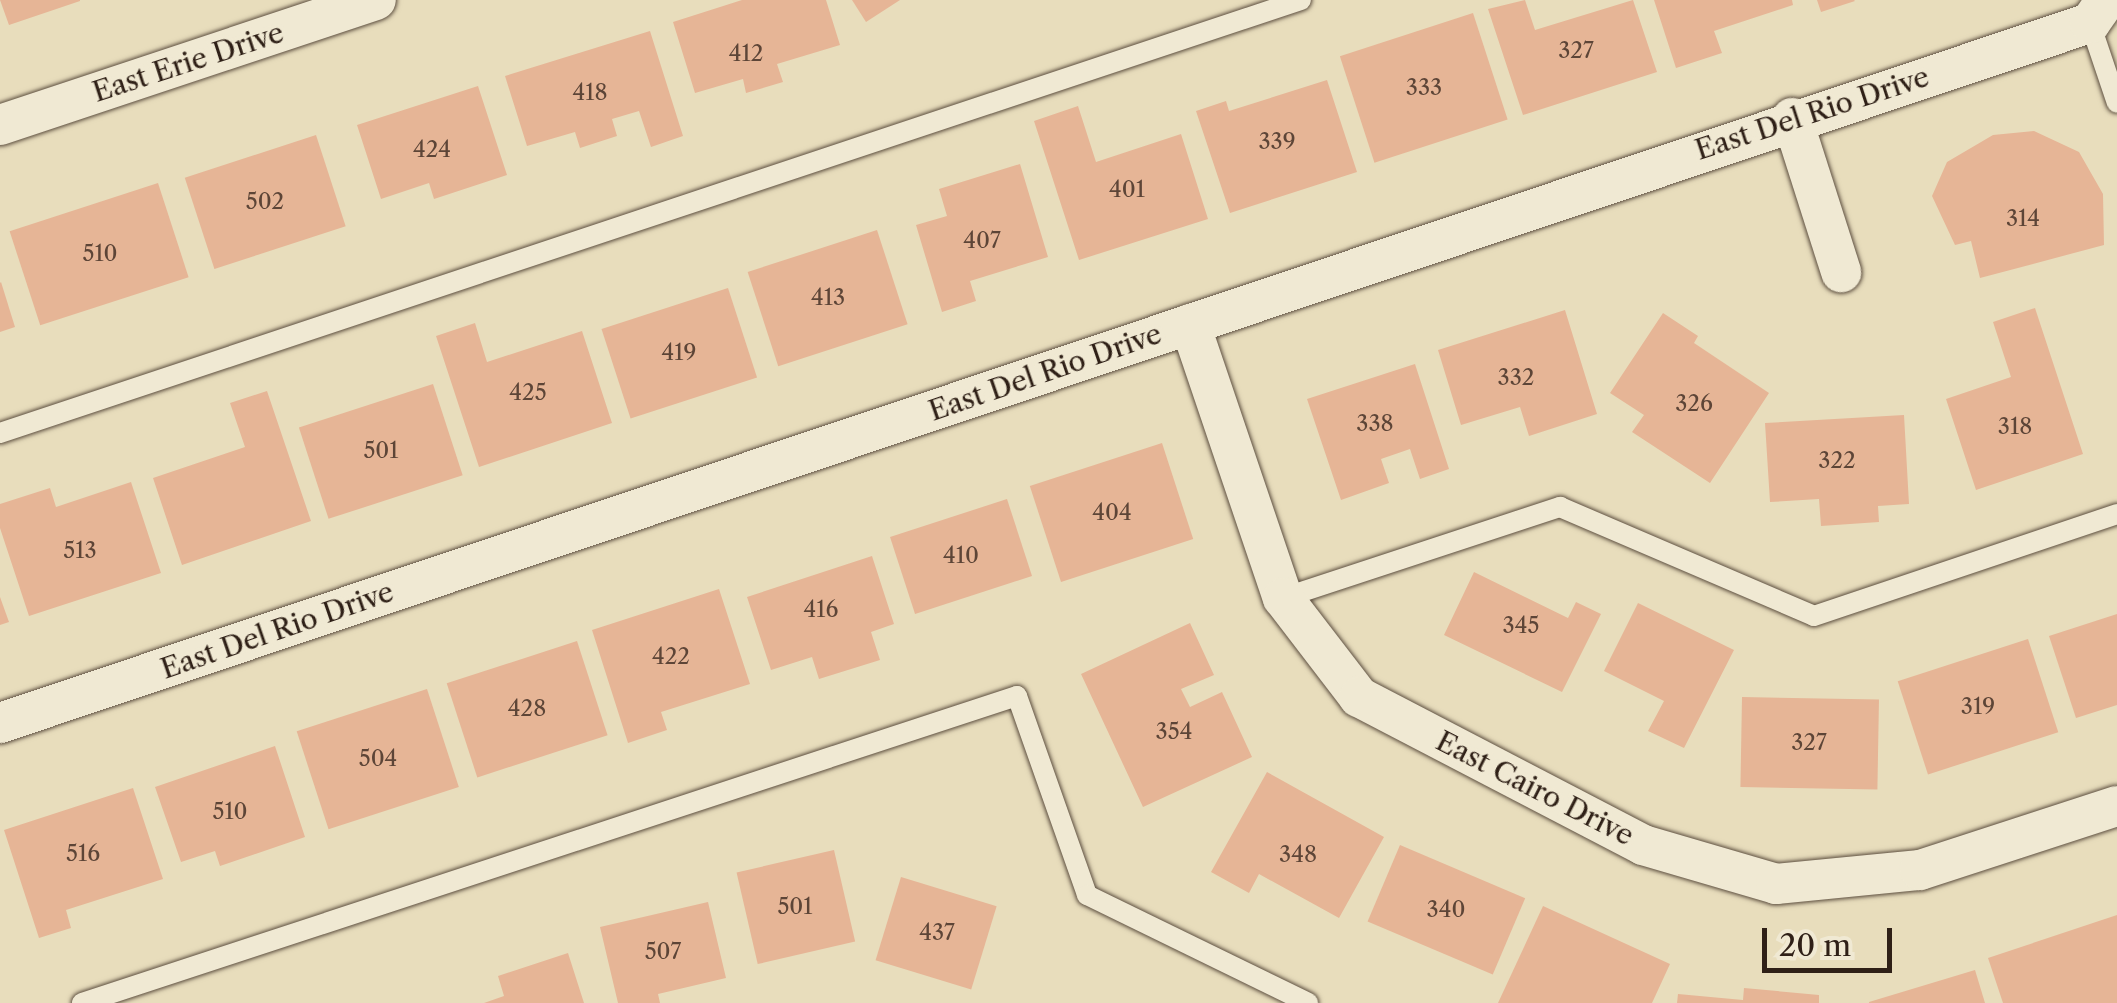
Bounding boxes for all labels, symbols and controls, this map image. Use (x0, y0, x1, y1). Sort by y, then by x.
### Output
street label: East Erie Drive (88, 15, 288, 109)
house number: 327 (1558, 38, 1594, 64)
house number: 412 (729, 41, 763, 67)
street label: East Del Rio Drive (1691, 59, 1933, 167)
house number: 333 (1406, 75, 1442, 101)
house number: 418 (572, 80, 608, 106)
house number: 339 (1258, 129, 1296, 155)
house number: 424 (413, 137, 451, 163)
house number: 401 (1109, 177, 1145, 203)
house number: 502 (246, 189, 284, 215)
house number: 314 (2006, 206, 2040, 232)
house number: 407 (963, 228, 1001, 254)
house number: 510 (82, 241, 118, 267)
house number: 413 (811, 285, 845, 311)
street label: East Del Rio Drive (924, 316, 1166, 428)
house number: 419 (662, 340, 696, 366)
house number: 332 (1498, 365, 1534, 391)
house number: 425 (509, 380, 547, 406)
house number: 326 (1675, 391, 1713, 417)
house number: 338 (1356, 411, 1394, 437)
house number: 318 (1998, 414, 2032, 440)
house number: 501 (363, 438, 399, 464)
house number: 322 (1818, 448, 1856, 474)
house number: 404 (1092, 500, 1132, 526)
house number: 513 (63, 538, 97, 564)
house number: 410 (943, 543, 979, 569)
street label: East Del Rio Drive (156, 574, 398, 686)
house number: 416 (804, 597, 838, 623)
house number: 345 (1503, 613, 1539, 639)
house number: 422 (652, 644, 690, 670)
house number: 319 (1961, 694, 1995, 720)
house number: 428 (508, 696, 546, 722)
house number: 354 (1156, 719, 1192, 745)
street label: East Cairo Drive (1431, 724, 1639, 852)
house number: 327 (1791, 730, 1827, 756)
house number: 504 (359, 746, 397, 772)
house number: 510 (212, 799, 248, 825)
house number: 516 (66, 841, 100, 867)
house number: 348 (1279, 842, 1317, 868)
house number: 501 (777, 894, 813, 920)
house number: 340 (1427, 897, 1465, 923)
scale bar (1767, 908, 1897, 970)
house number: 437 (919, 920, 955, 946)
text: 20 m (1779, 927, 1851, 964)
house number: 507 (645, 939, 681, 965)

